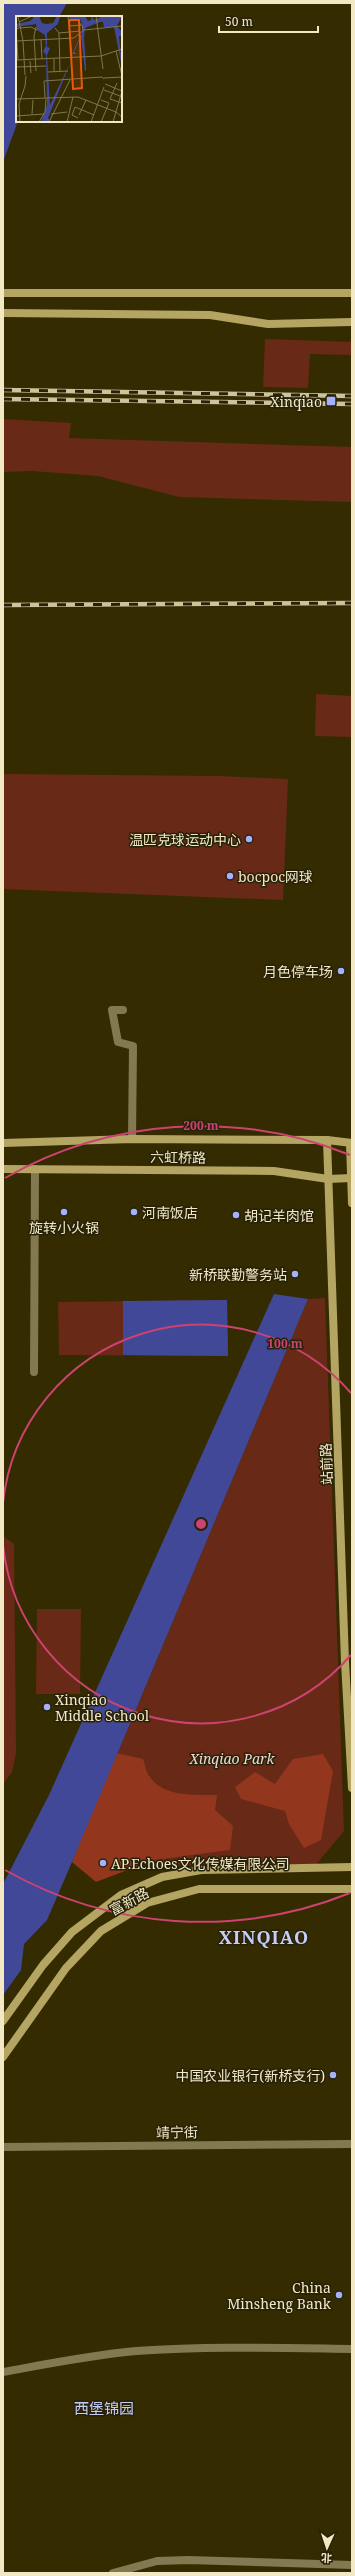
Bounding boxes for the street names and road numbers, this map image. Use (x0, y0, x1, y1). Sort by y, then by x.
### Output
street label: 六虹桥路 (150, 1147, 206, 1167)
street label: 站前路 (316, 1443, 336, 1485)
street label: 富新路 (106, 1883, 152, 1919)
street label: 靖宁街 (156, 2122, 198, 2142)

